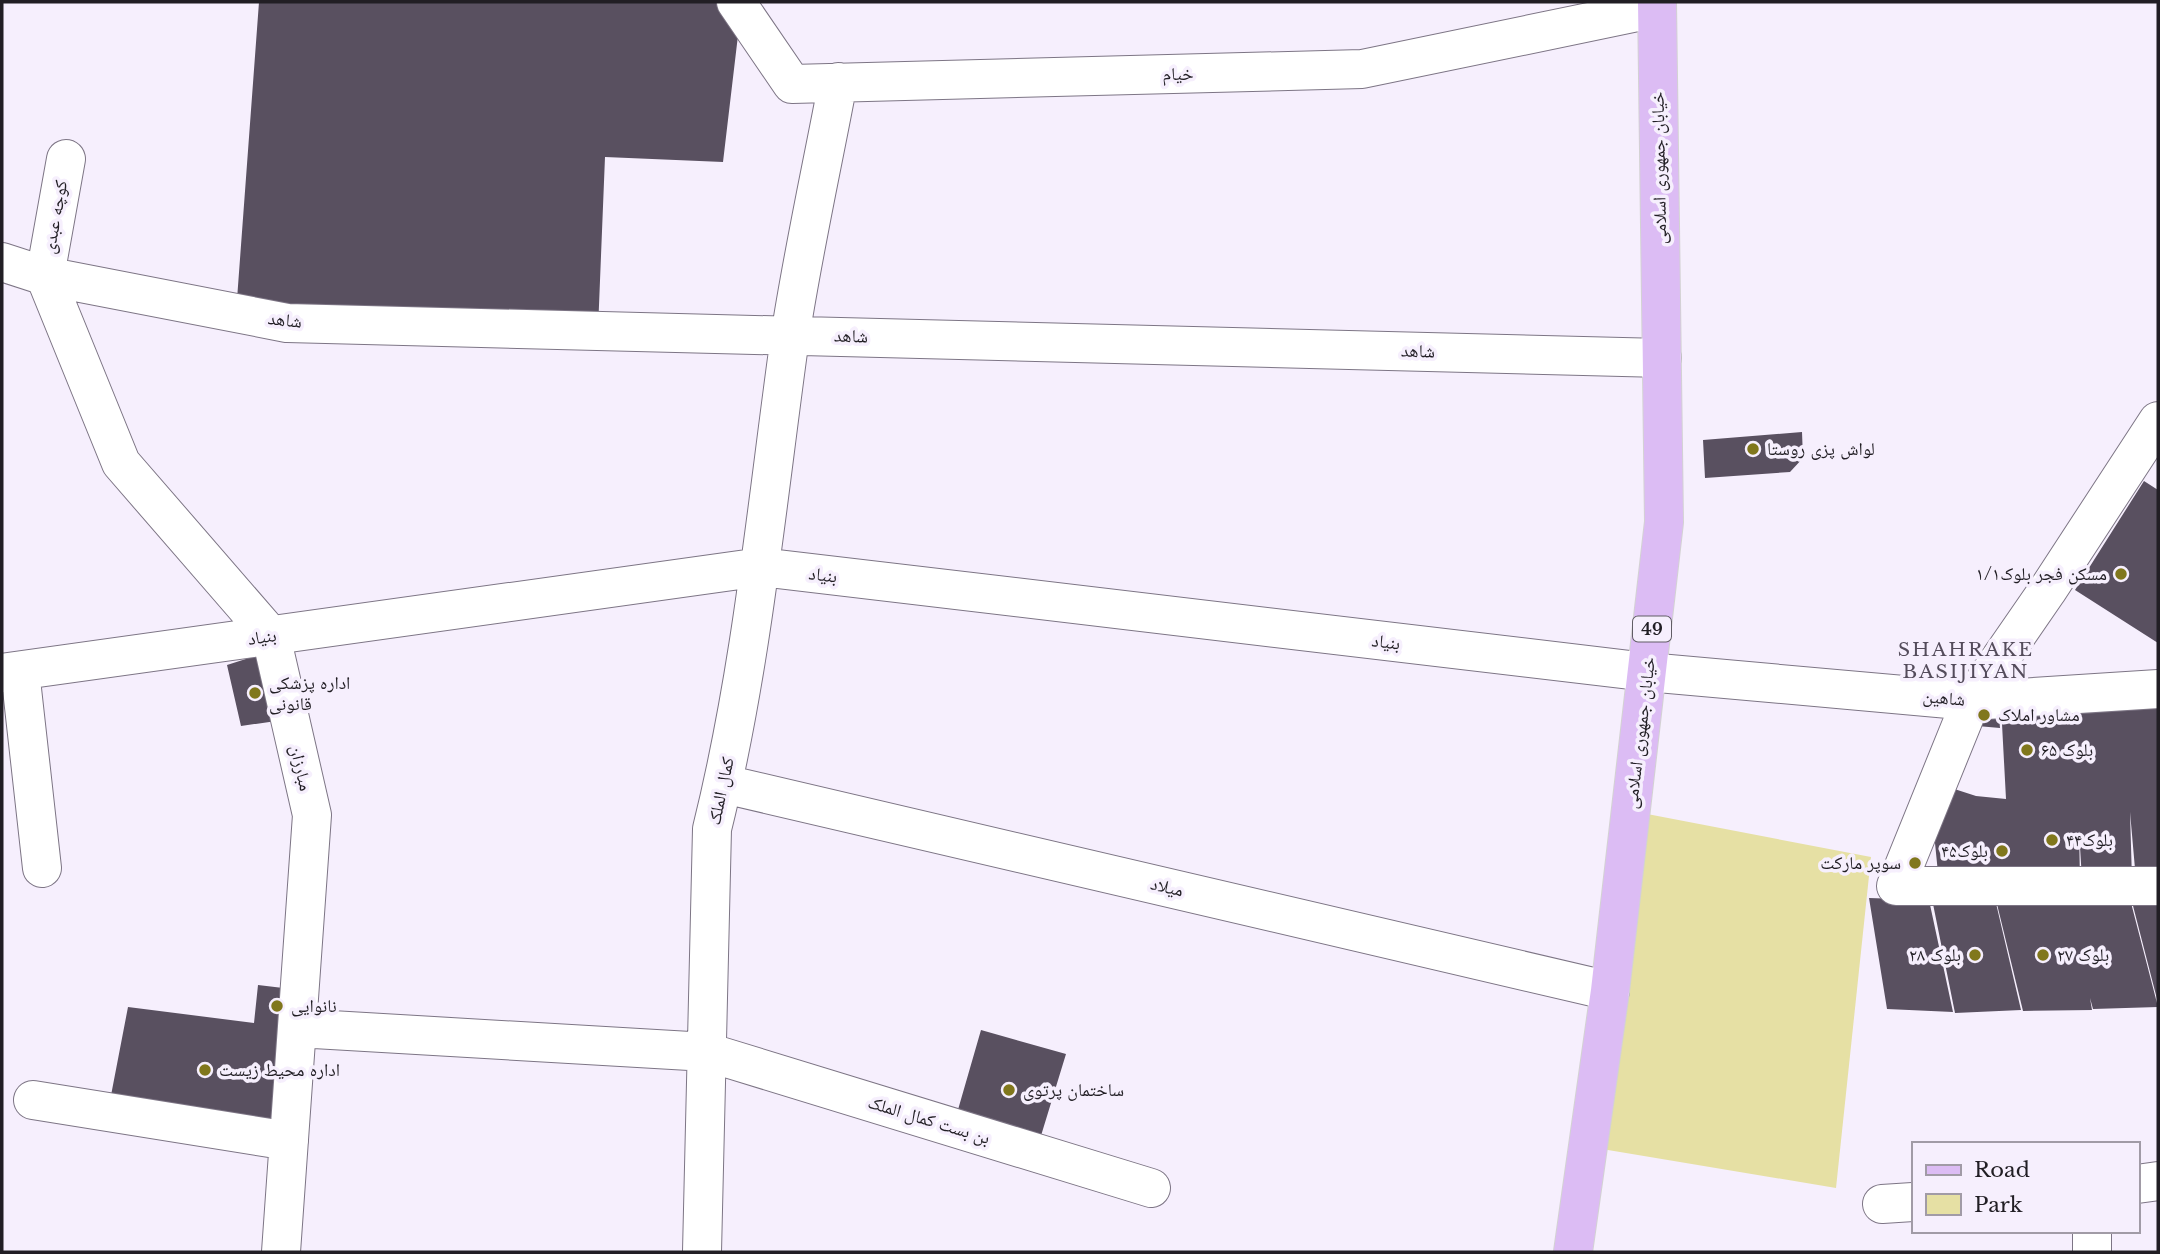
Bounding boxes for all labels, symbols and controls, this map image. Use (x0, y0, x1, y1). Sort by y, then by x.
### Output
street label: خیام (1162, 63, 1194, 86)
street label: خیابان جمهوری اسلامی (1647, 91, 1671, 245)
street label: کوچه عبدی (38, 178, 72, 256)
street label: شاهد (267, 307, 303, 333)
street label: شاهد (834, 324, 868, 348)
street label: شاهد (1401, 339, 1435, 363)
place label: لواش پزی روستا (1767, 438, 1875, 460)
marker: لواش پزی روستا (1745, 441, 1761, 457)
street label: بنیاد (807, 562, 839, 588)
place label: مسکن فجر بلوک۱/۱ (1976, 563, 2107, 585)
marker: مسکن فجر بلوک۱/۱ (2113, 566, 2129, 582)
road number: 49 (1633, 616, 1671, 642)
street label: بنیاد (246, 624, 278, 650)
street label: بنیاد (1370, 629, 1402, 655)
district label: SHAHRAKE BASIJIYAN (1898, 638, 2034, 683)
street label: خیابان جمهوری اسلامی (1620, 656, 1660, 810)
place label: اداره پزشکی قانونی (269, 672, 350, 715)
marker: اداره پزشکی قانونی (247, 685, 263, 701)
street label: شاهین (1922, 685, 1966, 711)
place label: مشاور املاک (1998, 704, 2080, 726)
marker: مشاور املاک (1976, 707, 1992, 723)
place label: بلوک ۶۵ (2041, 739, 2093, 761)
marker: بلوک ۶۵ (2019, 742, 2035, 758)
street label: مبارزان (285, 743, 317, 793)
street label: کمال الملک (703, 754, 739, 827)
place label: بلوک۴۴ (2066, 829, 2113, 851)
marker: بلوک۴۴ (2044, 832, 2060, 848)
place label: بلوک۴۵ (1941, 840, 1988, 862)
marker: بلوک۴۵ (1994, 843, 2010, 859)
place label: سوپر مارکت (1820, 852, 1901, 874)
marker: سوپر مارکت (1907, 855, 1923, 871)
street label: میلاد (1148, 873, 1186, 901)
place label: بلوک ۲۸ (1909, 944, 1961, 966)
place label: بلوک ۲۷ (2057, 944, 2109, 966)
marker: بلوک ۲۸ (1967, 947, 1983, 963)
marker: بلوک ۲۷ (2035, 947, 2051, 963)
place label: نانوایی (291, 995, 337, 1017)
marker: نانوایی (269, 998, 285, 1014)
place label: اداره محیط زیست (219, 1059, 340, 1081)
marker: اداره محیط زیست (197, 1062, 213, 1078)
place label: ساختمان پرتوی (1023, 1079, 1124, 1101)
marker: ساختمان پرتوی (1001, 1082, 1017, 1098)
street label: بن بست کمال الملک (865, 1091, 993, 1149)
legend (1912, 1142, 2139, 1233)
text: Road (1974, 1157, 2030, 1183)
text: Park (1974, 1192, 2023, 1218)

